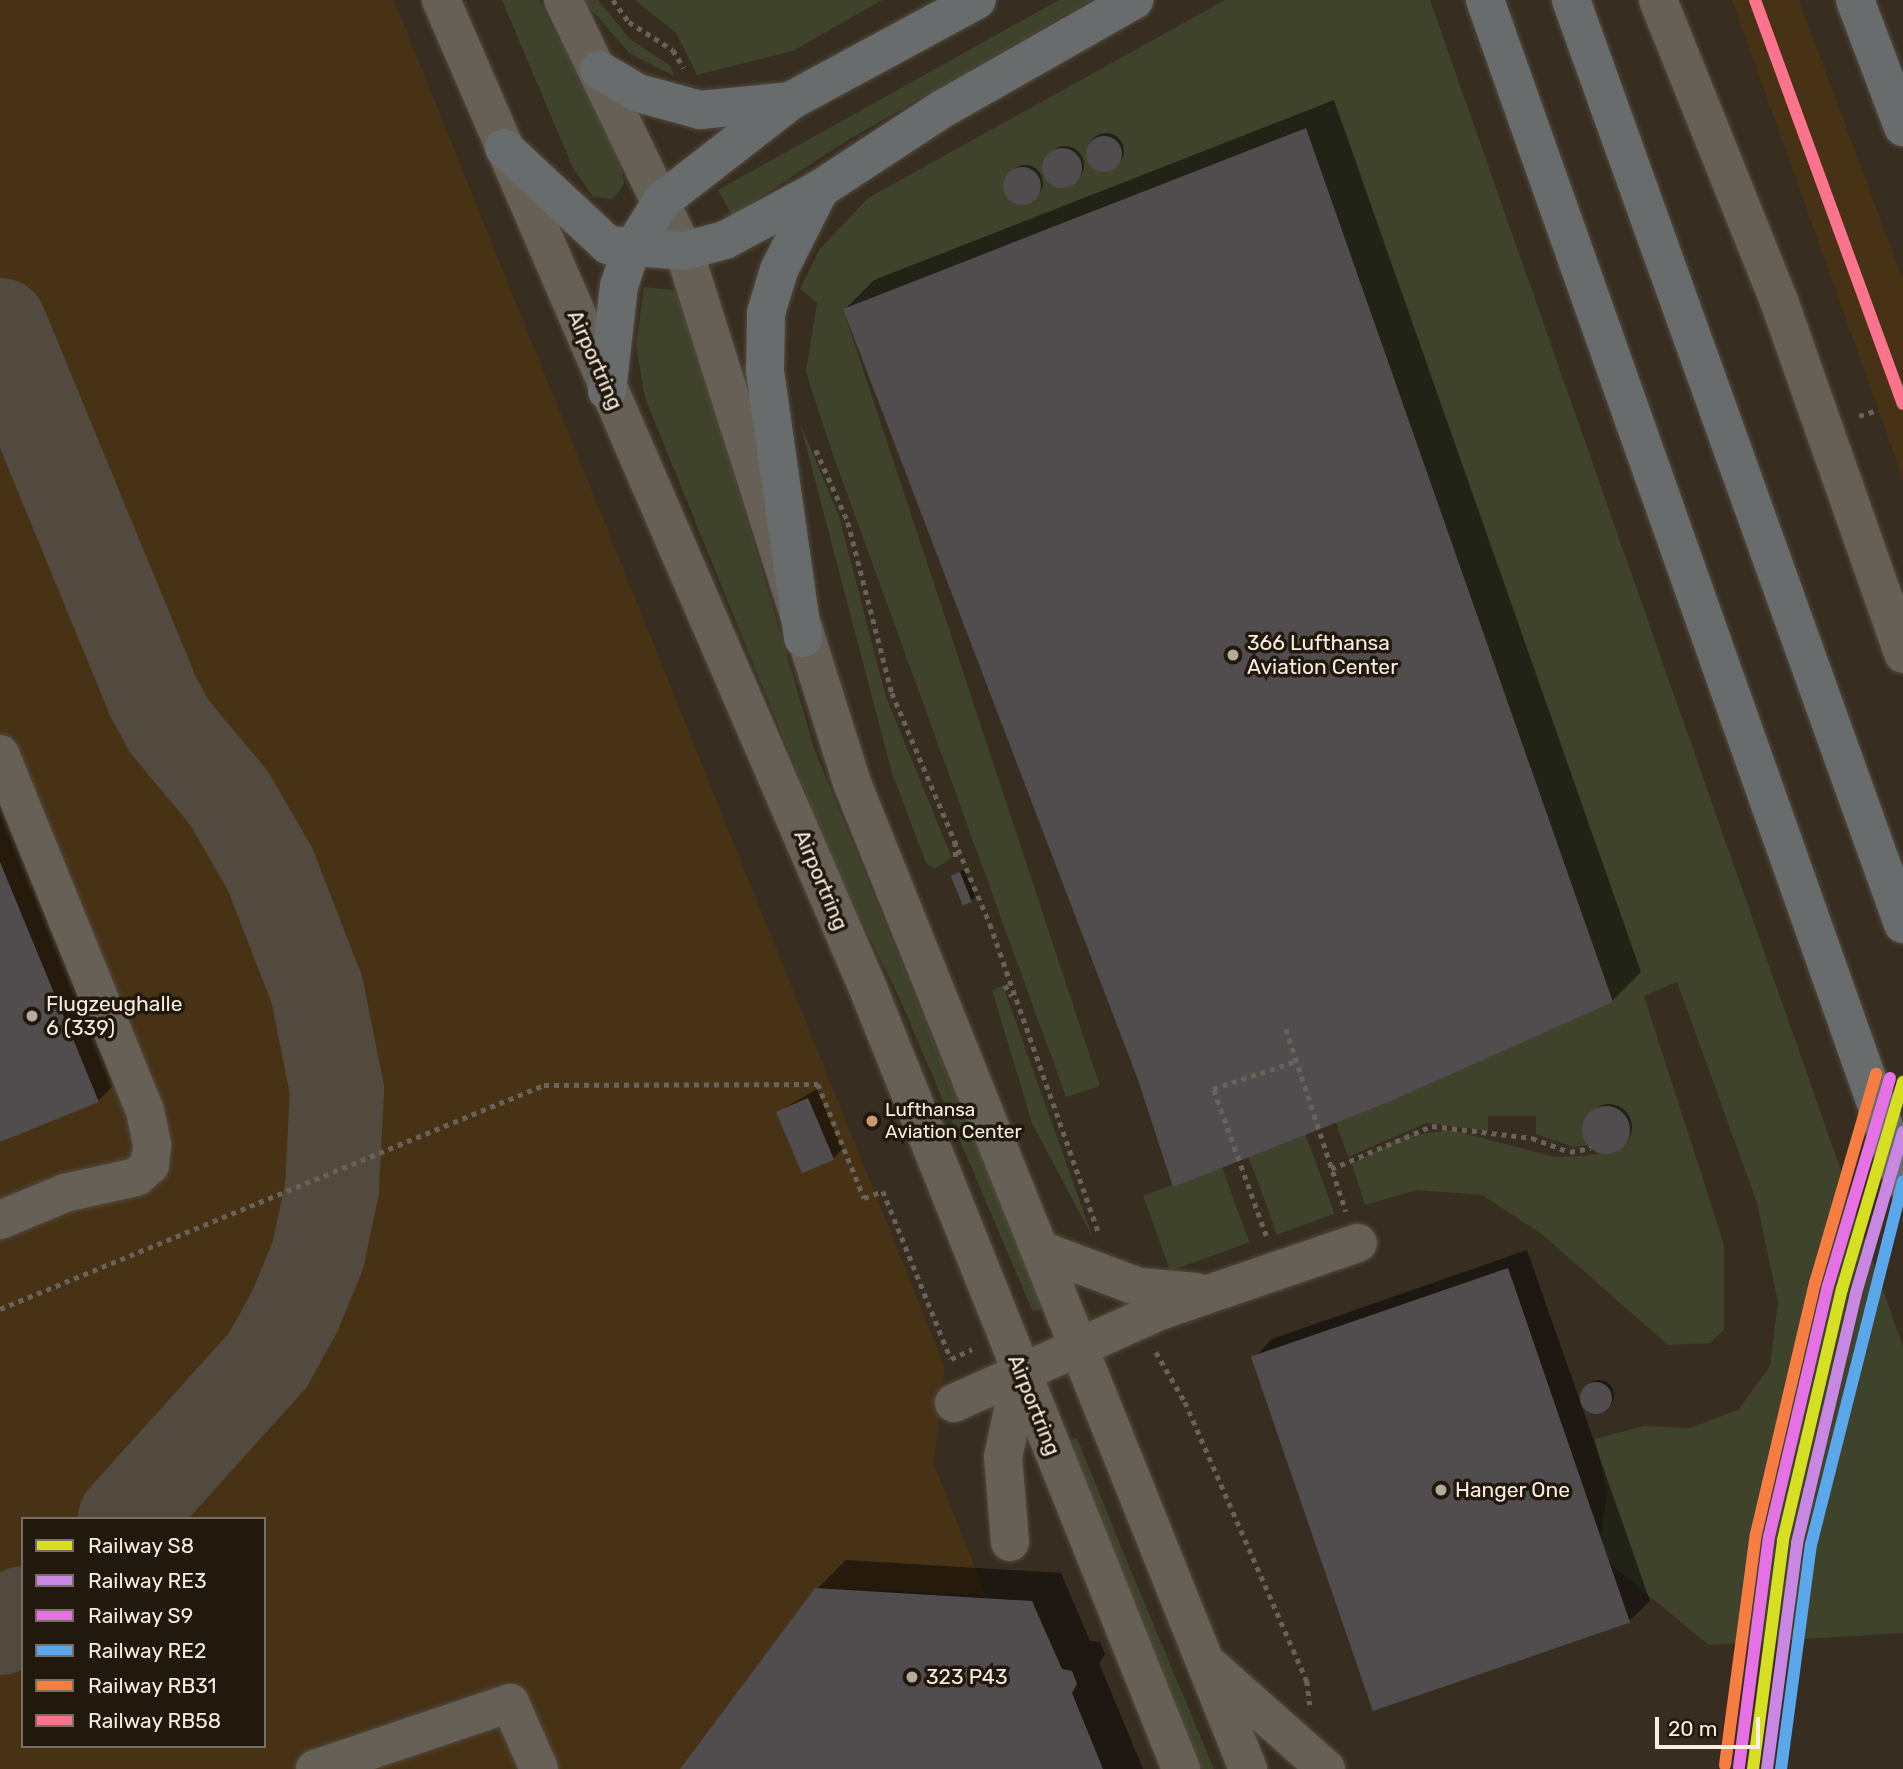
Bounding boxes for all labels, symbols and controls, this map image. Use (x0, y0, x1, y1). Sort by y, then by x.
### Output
street label: Airportring (562, 306, 628, 414)
place label: 366 Lufthansa Aviation Center (1247, 630, 1398, 680)
marker: 366 Lufthansa Aviation Center (1225, 647, 1241, 663)
street label: Airportring (789, 826, 853, 934)
place label: Flugzeughalle 6 (339) (46, 991, 182, 1041)
marker: Flugzeughalle 6 (339) (24, 1008, 40, 1024)
place label: Lufthansa Aviation Center (885, 1099, 1022, 1143)
marker: Lufthansa Aviation Center (865, 1114, 879, 1128)
street label: Airportring (1002, 1351, 1066, 1459)
place label: Hanger One (1455, 1477, 1570, 1503)
marker: Hanger One (1433, 1482, 1449, 1498)
legend (21, 1517, 266, 1748)
text: Railway S8 (88, 1533, 194, 1558)
text: Railway RE3 (88, 1568, 207, 1593)
text: Railway S9 (88, 1603, 193, 1628)
text: Railway RE2 (88, 1638, 206, 1663)
place label: 323 P43 (926, 1664, 1008, 1690)
marker: 323 P43 (904, 1669, 920, 1685)
text: Railway RB31 (88, 1673, 217, 1698)
scale bar (1658, 1702, 1763, 1746)
text: Railway RB58 (88, 1708, 221, 1733)
text: 20 m (1668, 1716, 1717, 1741)

